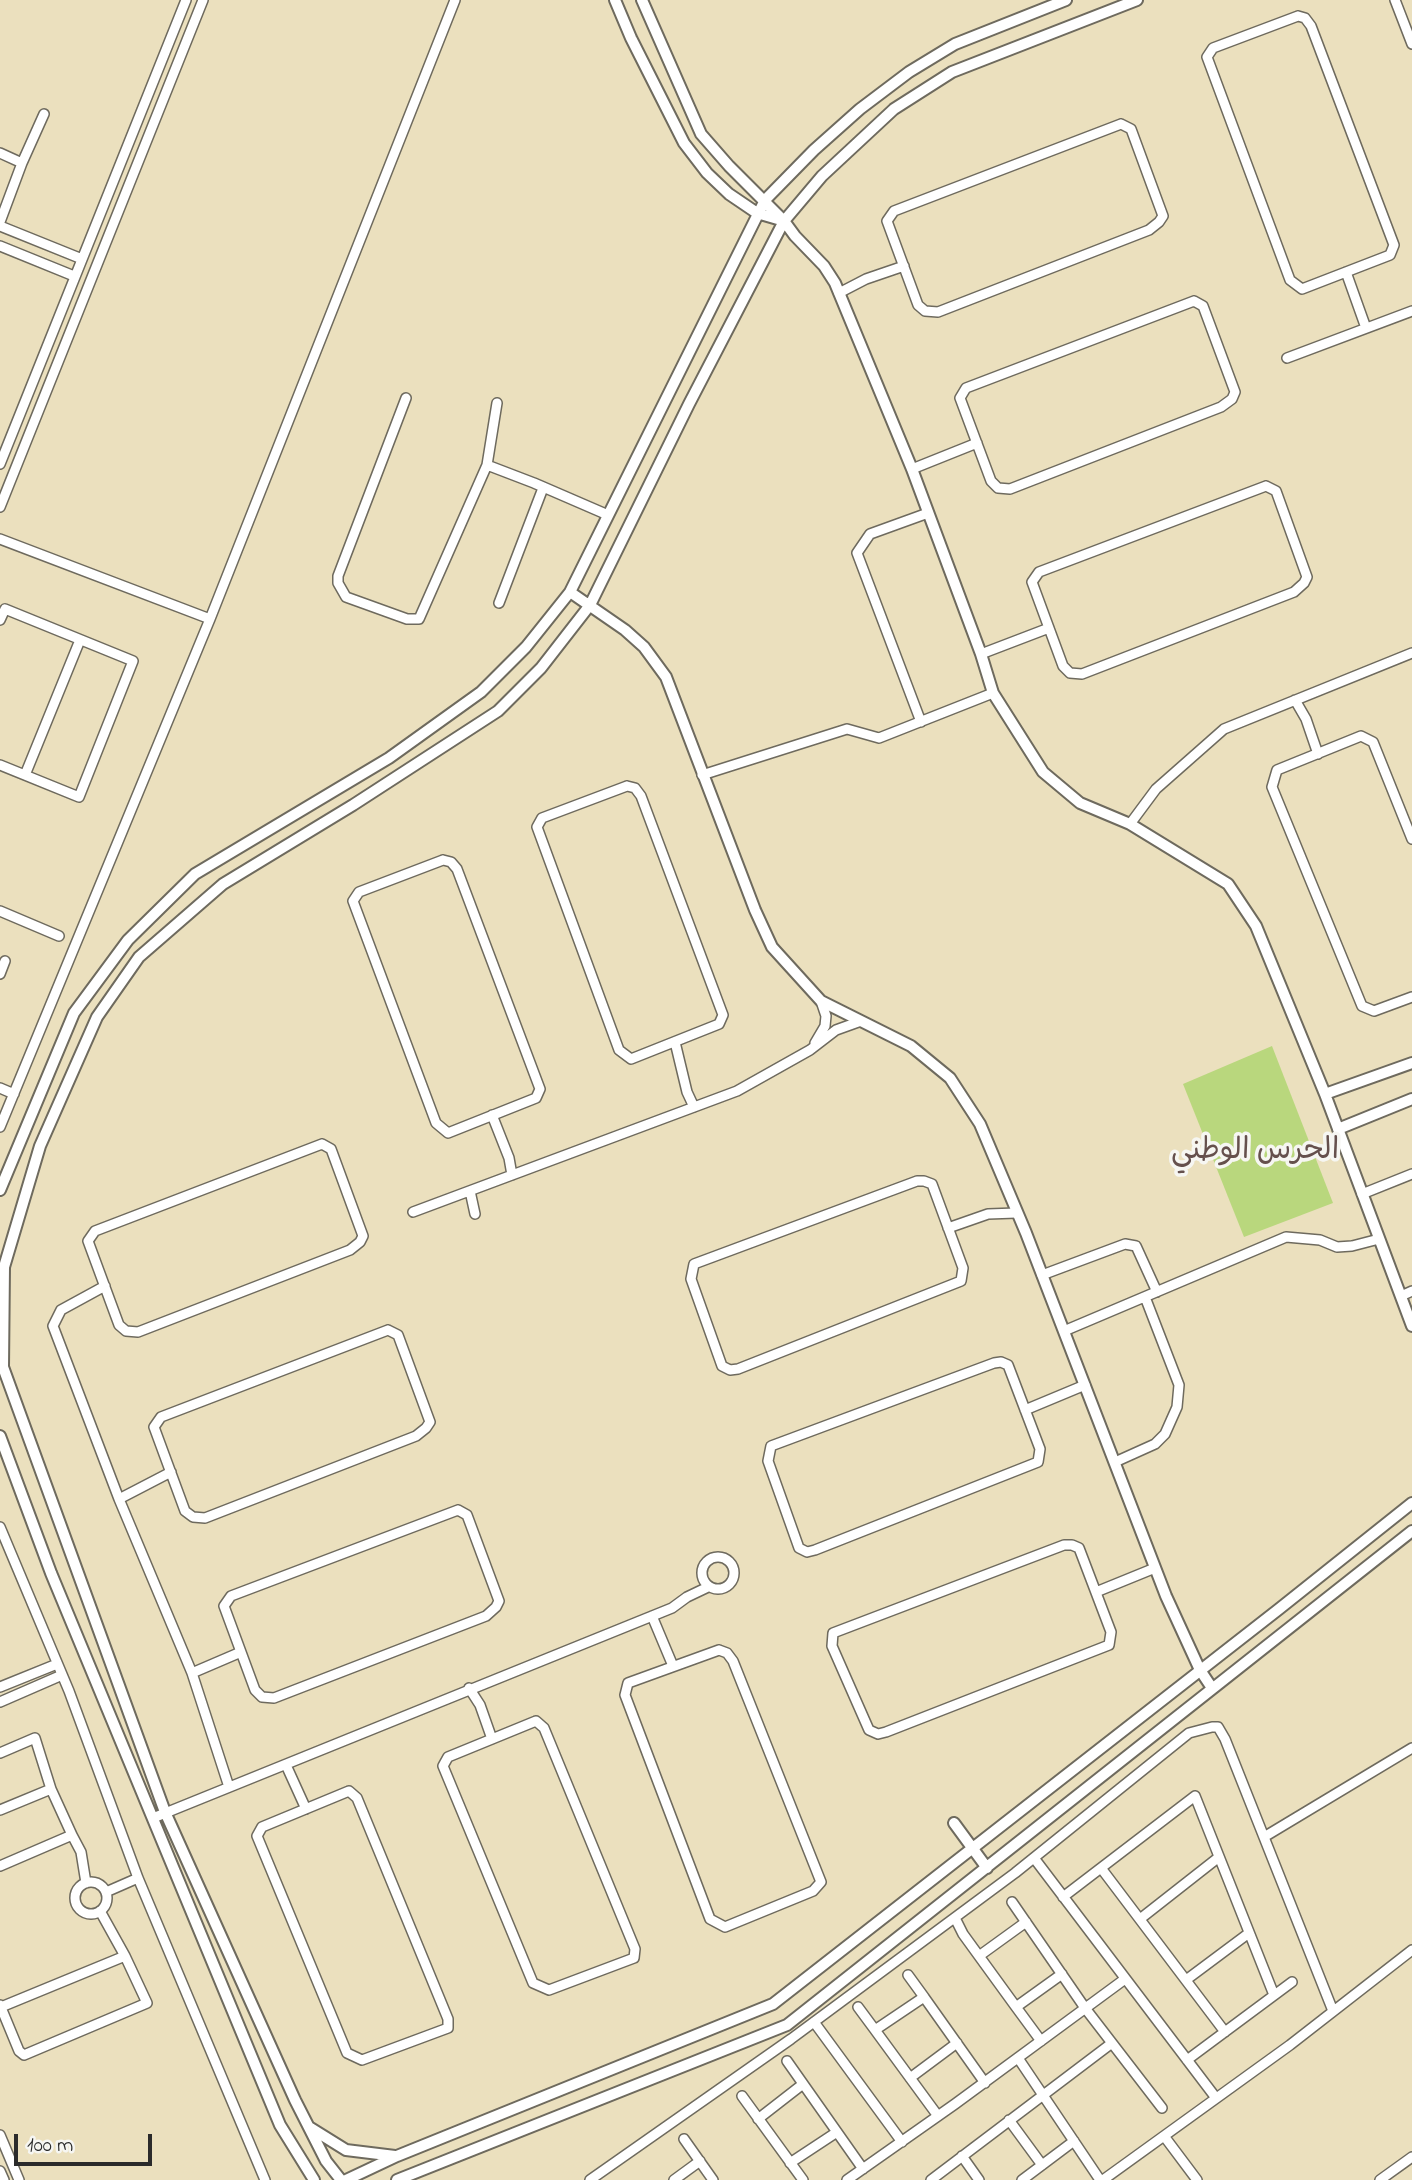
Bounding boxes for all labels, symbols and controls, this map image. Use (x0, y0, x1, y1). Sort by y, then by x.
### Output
district label: الحرس الوطني (1171, 1135, 1339, 1171)
scale bar (18, 2120, 156, 2164)
text: 100 m (27, 2131, 73, 2161)

